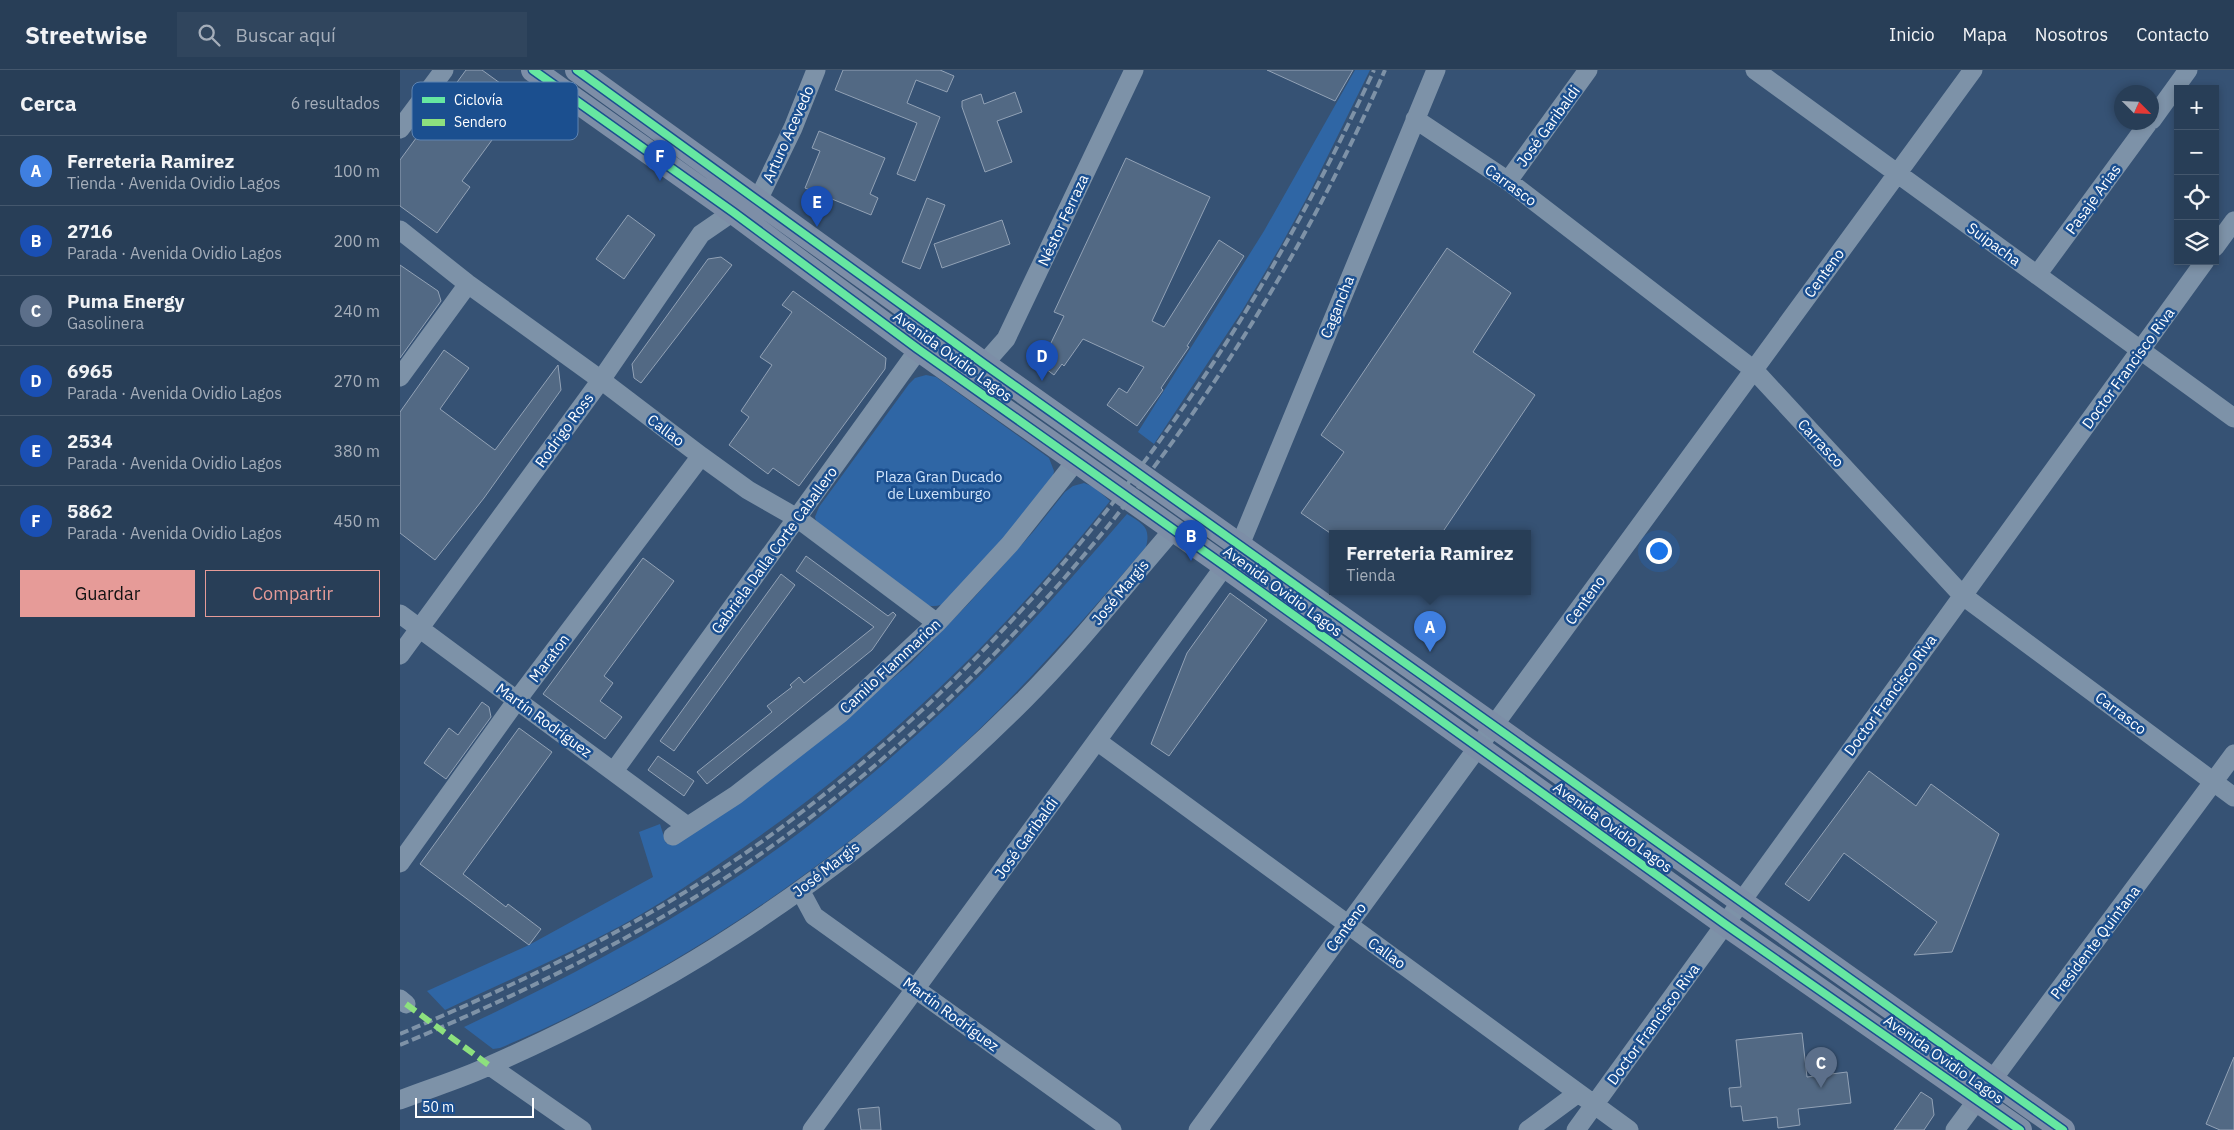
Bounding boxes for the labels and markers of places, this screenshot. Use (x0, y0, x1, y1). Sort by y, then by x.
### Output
pin: F (644, 140, 676, 181)
pin: E (801, 186, 833, 227)
pin: D (1026, 340, 1058, 381)
pin: B (1175, 520, 1207, 561)
pin: A (1414, 611, 1446, 652)
pin: C (1805, 1047, 1837, 1088)

